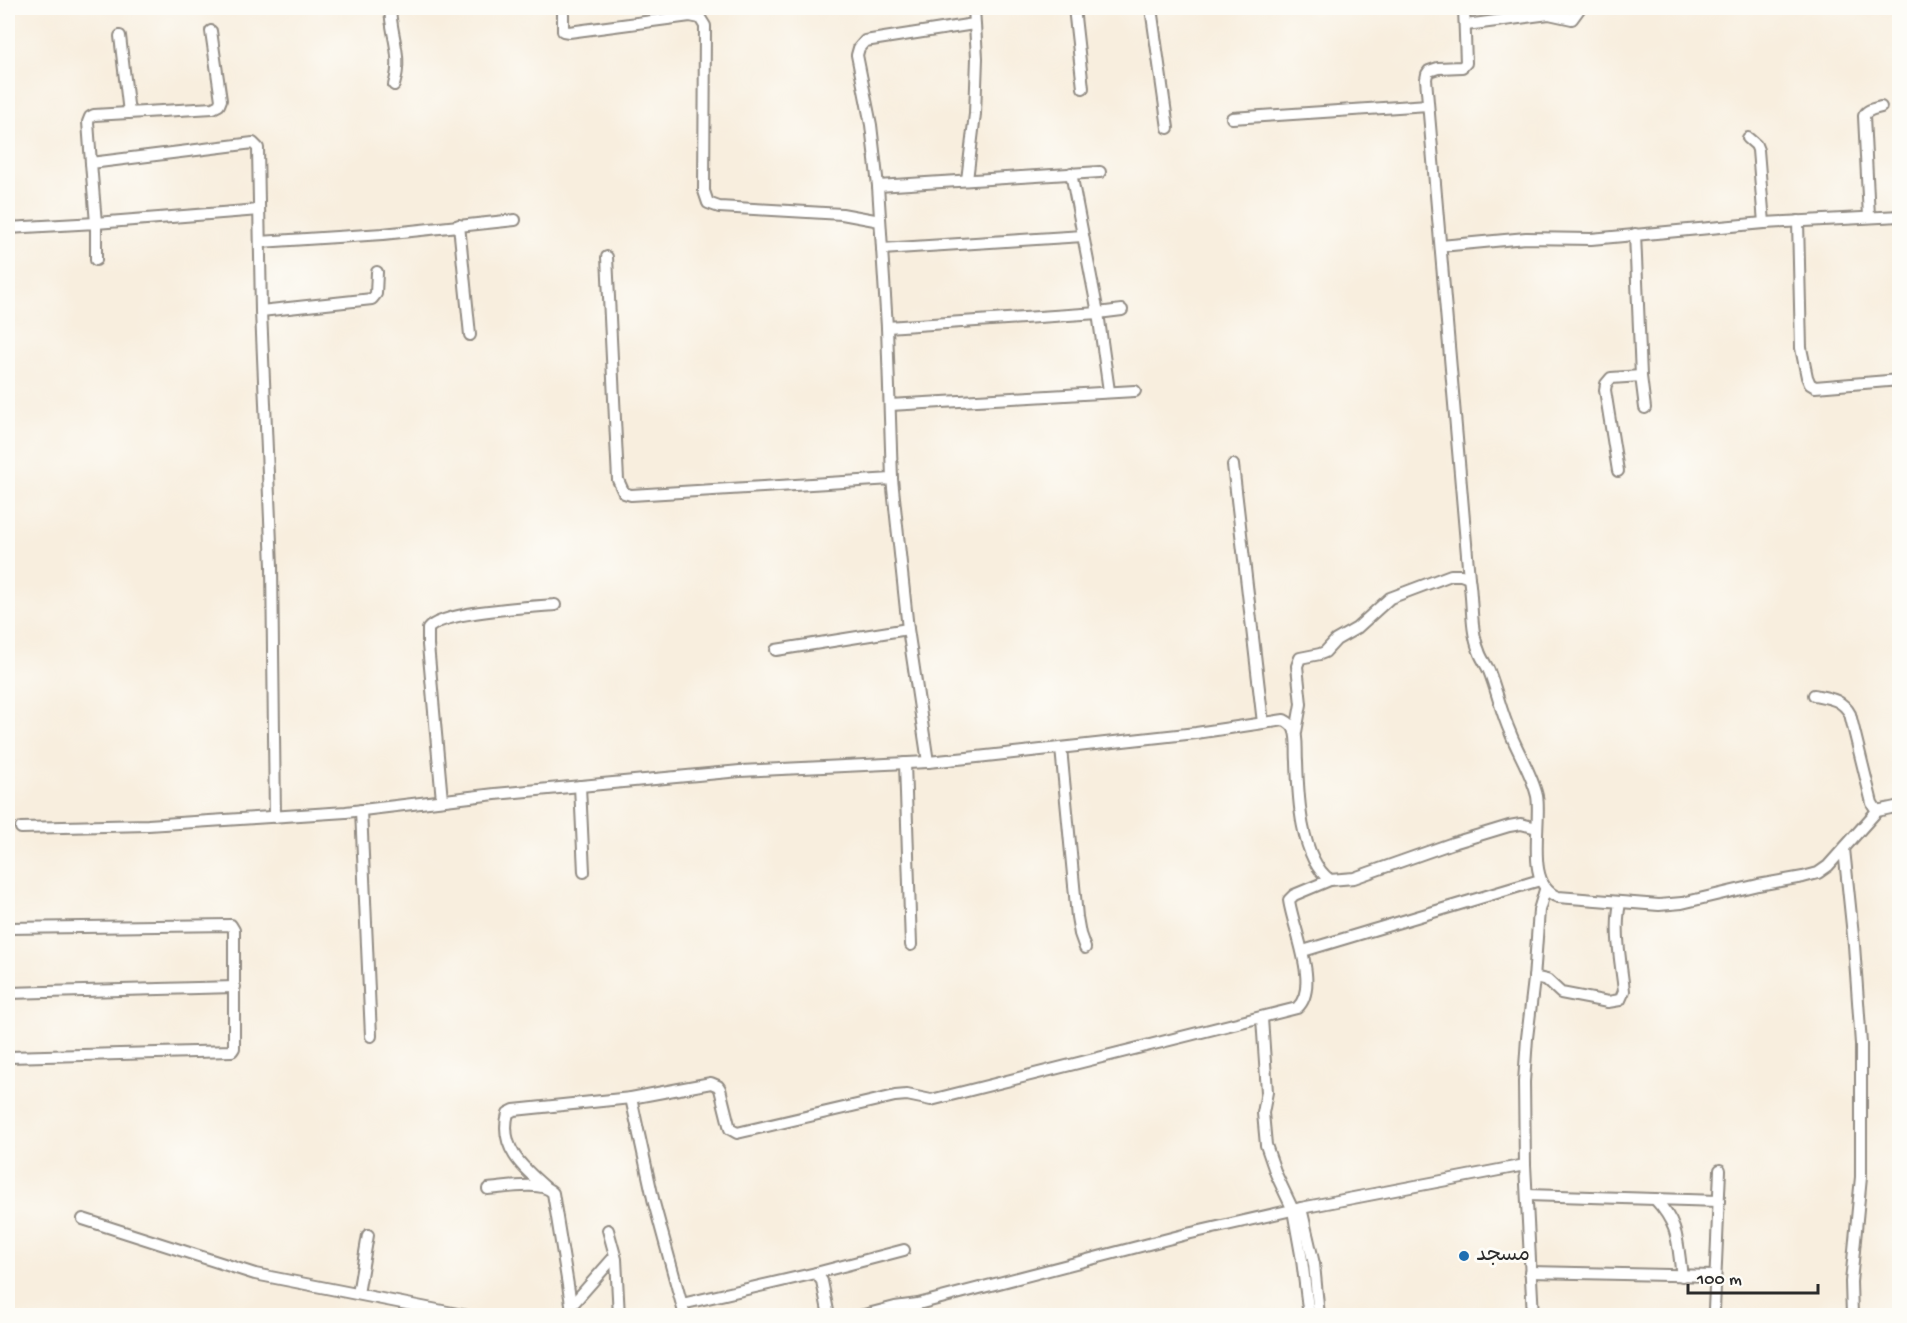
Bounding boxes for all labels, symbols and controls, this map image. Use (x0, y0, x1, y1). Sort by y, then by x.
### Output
place label: مسجد (1476, 1244, 1530, 1269)
marker: مسجد (1457, 1249, 1471, 1263)
scale bar (1688, 1257, 1818, 1295)
text: 100 m (1696, 1270, 1742, 1291)

